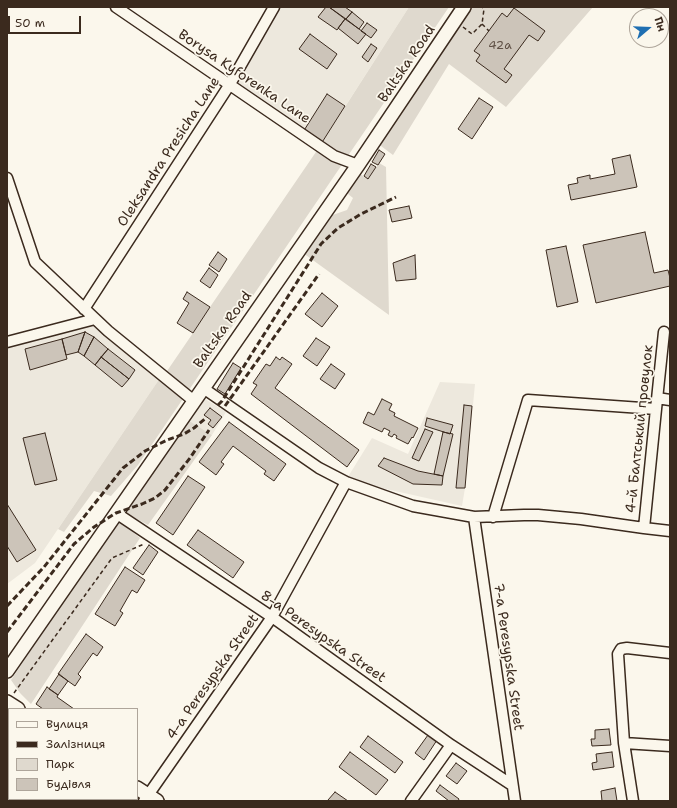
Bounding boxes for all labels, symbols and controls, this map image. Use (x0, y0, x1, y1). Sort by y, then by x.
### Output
scale bar (10, 8, 83, 34)
north arrow (629, 8, 669, 48)
text: 50 m (15, 15, 45, 31)
text: Пн (650, 15, 669, 34)
street label: Baltska Road (375, 22, 439, 106)
street label: Borysa Kyforenka Lane (175, 26, 313, 128)
house number: 42а (488, 39, 512, 53)
street label: Oleksandra Presicha Lane (114, 74, 224, 230)
street label: Baltska Road (190, 288, 256, 372)
street label: 4-й Балтський провулок (623, 344, 657, 514)
street label: 7-a Peresypska Street (489, 582, 527, 732)
street label: 8-a Peresypska Street (257, 587, 389, 687)
street label: 4-a Peresypska Street (163, 611, 263, 743)
legend (8, 708, 138, 800)
text: Вулиця (46, 716, 88, 732)
text: Залізниця (46, 736, 105, 752)
text: Парк (46, 756, 74, 772)
text: Будівля (46, 776, 91, 792)

